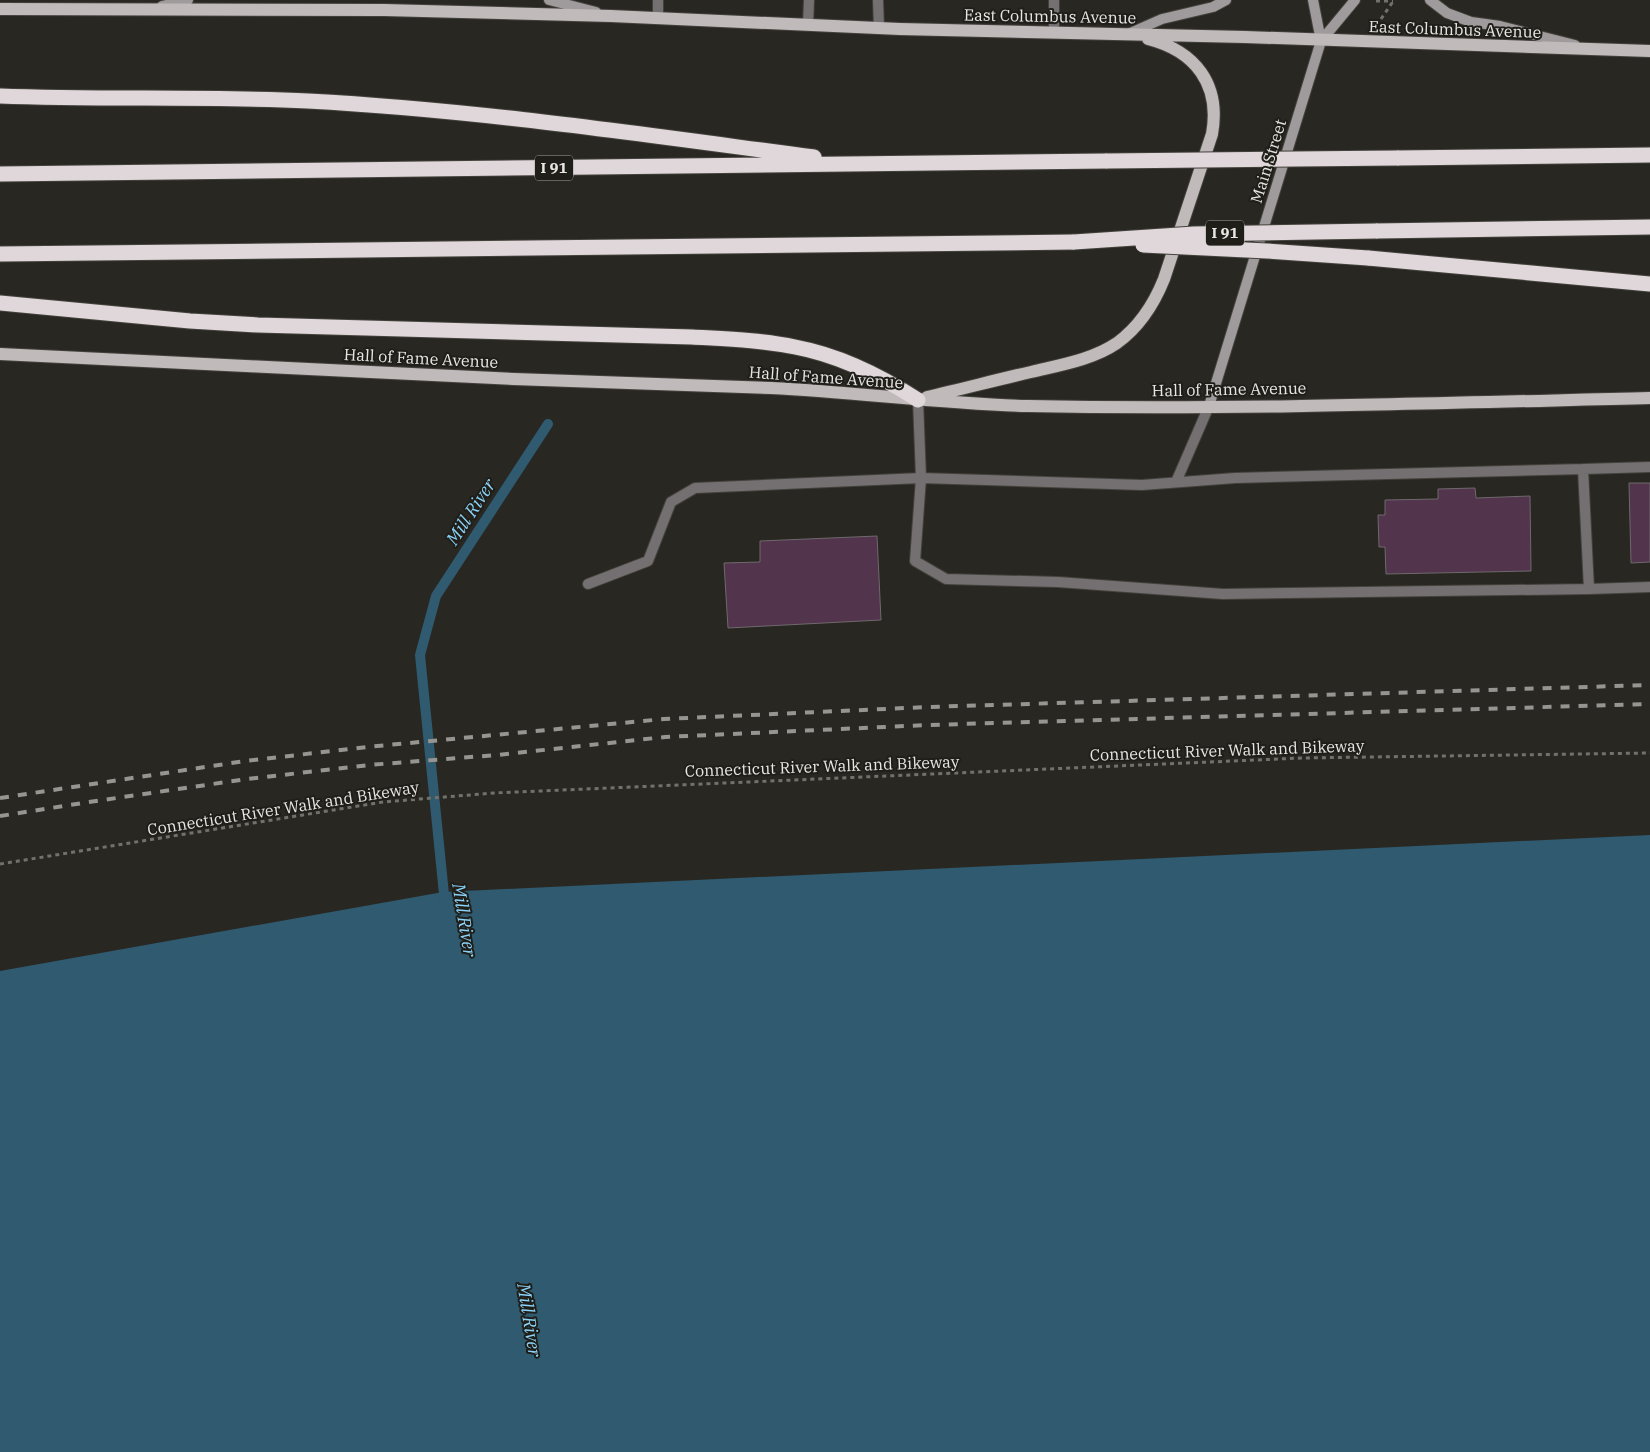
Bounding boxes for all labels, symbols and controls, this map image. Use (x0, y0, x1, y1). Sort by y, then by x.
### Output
street label: East Columbus Avenue (964, 4, 1136, 28)
street label: East Columbus Avenue (1368, 16, 1542, 42)
street label: Main Street (1246, 116, 1290, 205)
road number: I 91 (535, 156, 573, 180)
road number: I 91 (1206, 220, 1244, 246)
street label: Hall of Fame Avenue (343, 344, 499, 372)
street label: Hall of Fame Avenue (748, 362, 904, 392)
street label: Hall of Fame Avenue (1152, 378, 1306, 400)
water label: Mill River (440, 473, 501, 550)
street label: Connecticut River Walk and Bikeway (1089, 735, 1365, 765)
street label: Connecticut River Walk and Bikeway (684, 751, 960, 781)
street label: Connecticut River Walk and Bikeway (146, 777, 421, 839)
water label: Mill River (447, 880, 482, 960)
water label: Mill River (512, 1280, 547, 1360)

